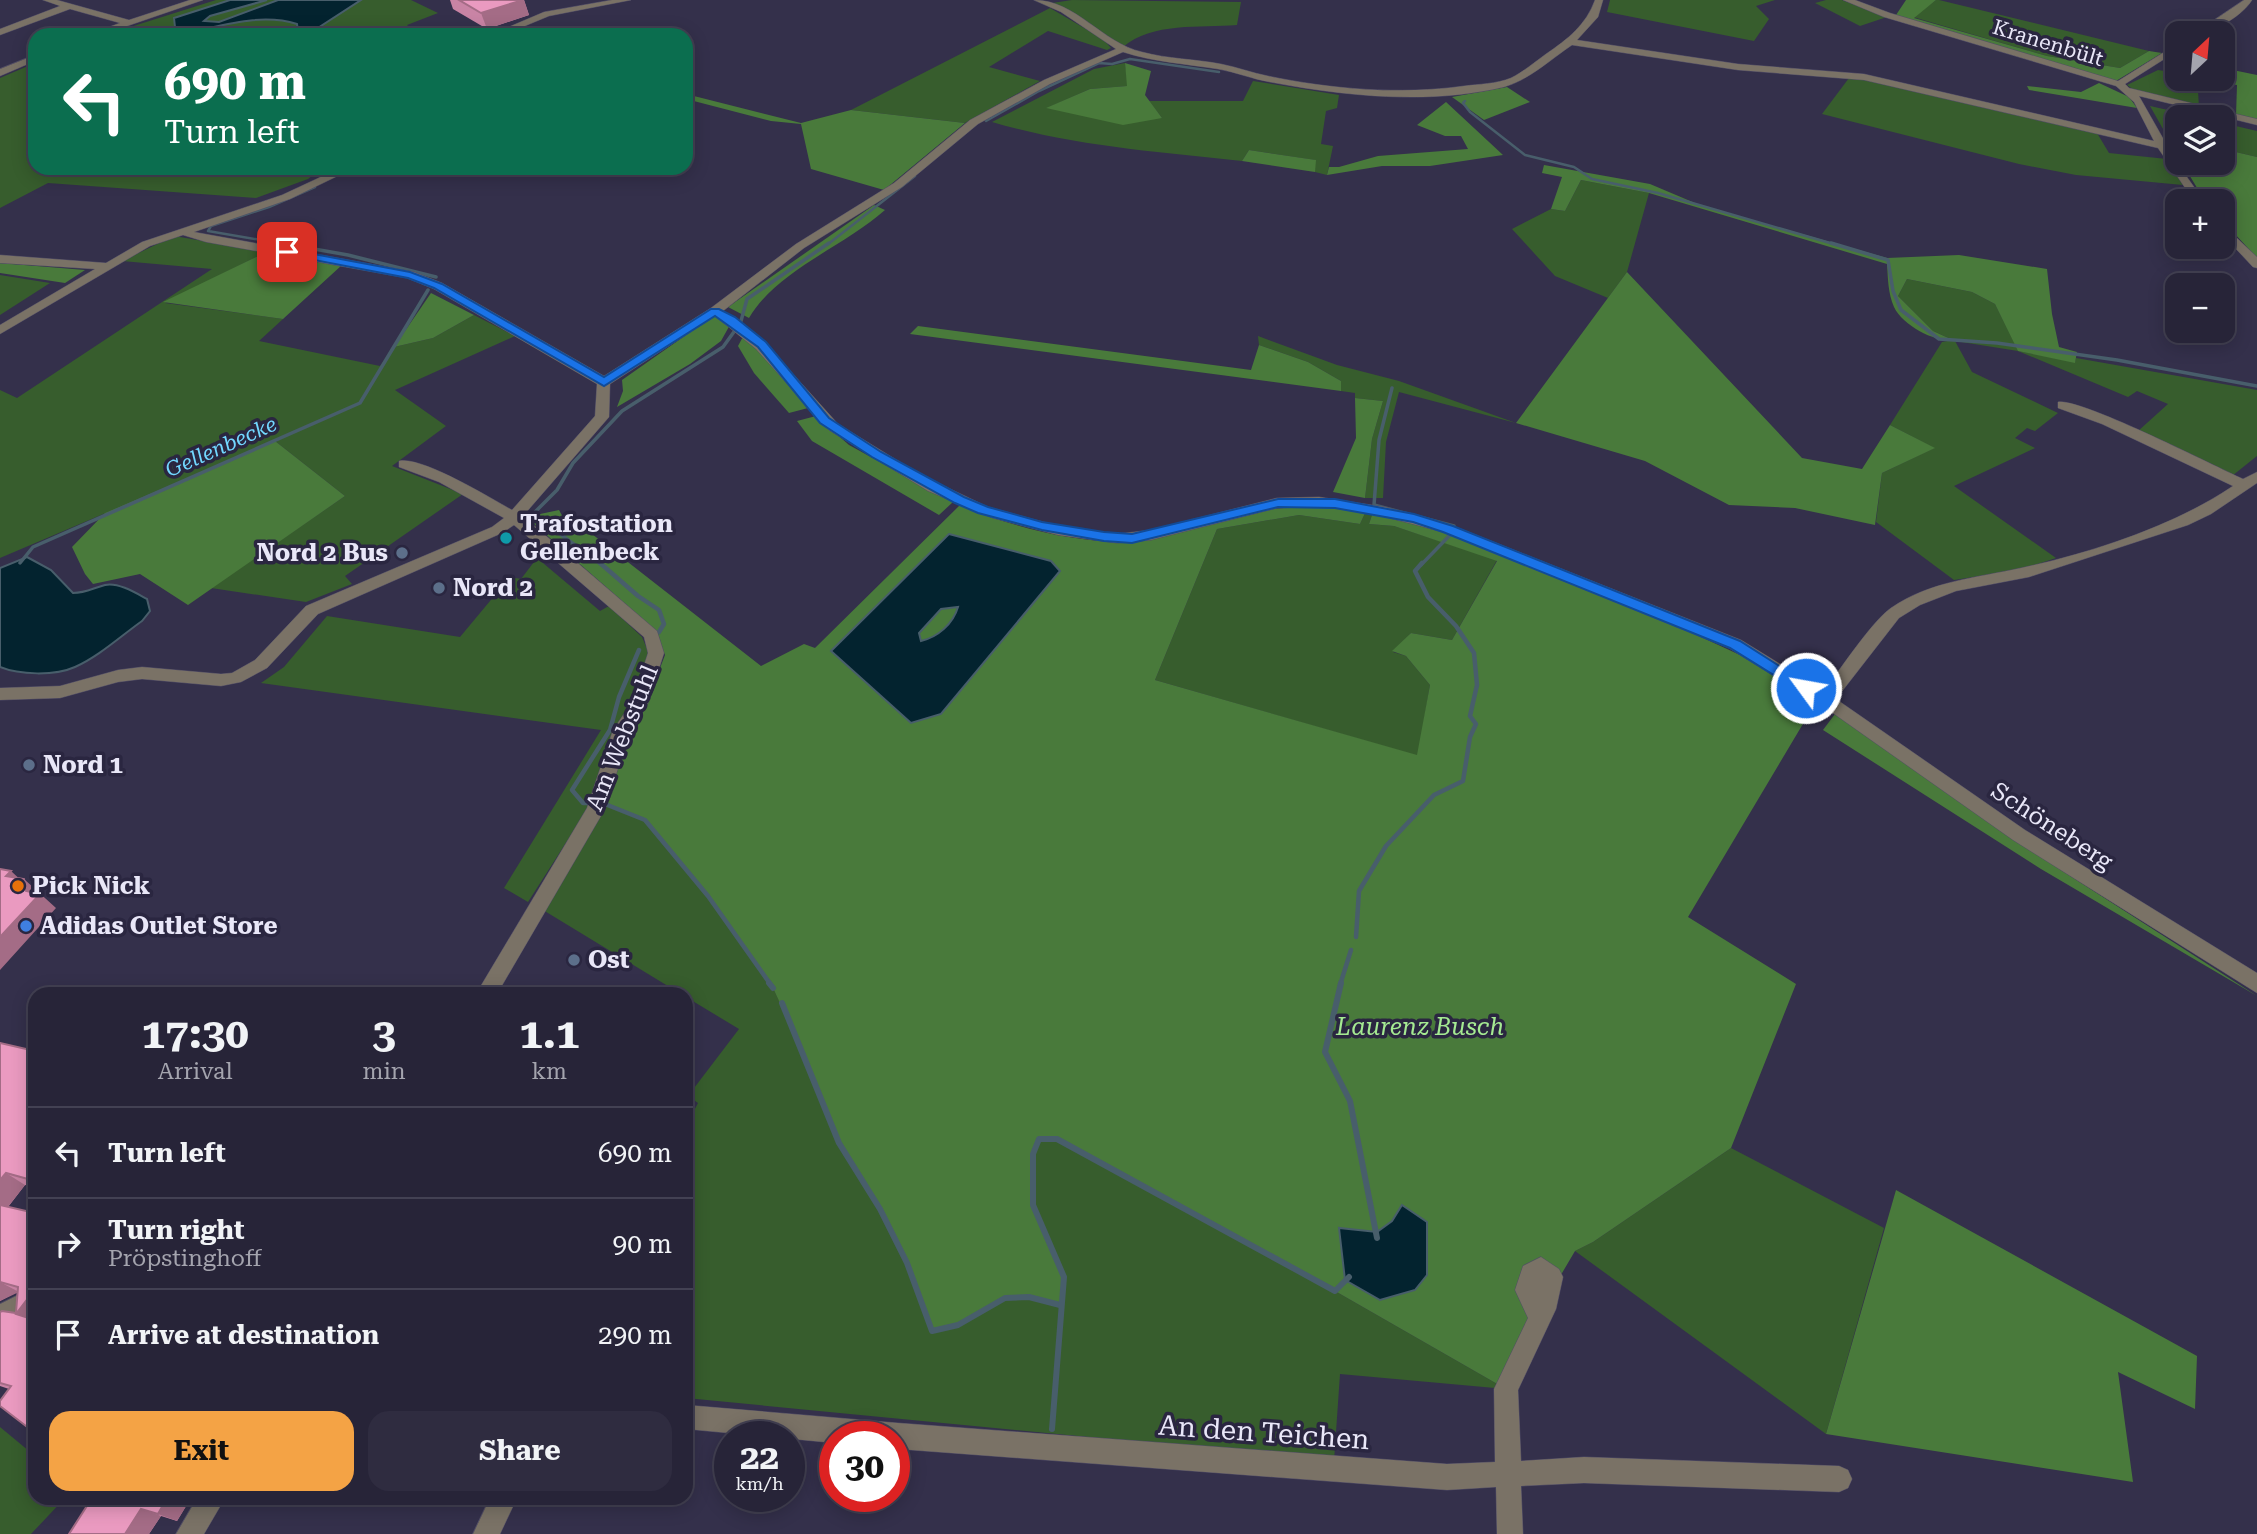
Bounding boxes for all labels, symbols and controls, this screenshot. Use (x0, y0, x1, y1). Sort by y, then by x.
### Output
street label: Kranenbült (1990, 15, 2106, 71)
north arrow (2165, 21, 2235, 91)
map controls (2165, 21, 2235, 343)
text: 690 m (164, 54, 306, 111)
icon: left (49, 56, 140, 147)
button: layers (2165, 105, 2235, 175)
text: Turn left (164, 113, 299, 151)
button: + (2165, 189, 2235, 259)
pin (257, 222, 317, 282)
icon: arrive (268, 233, 306, 271)
button: − (2165, 273, 2235, 343)
water label: Gellenbecke (162, 412, 280, 482)
place label: Trafostation Gellenbeck (520, 510, 673, 566)
marker: Trafostation Gellenbeck (498, 530, 514, 546)
place label: Nord 2 Bus (257, 539, 388, 567)
marker: Nord 2 Bus (394, 545, 410, 561)
place label: Nord 2 (453, 574, 533, 602)
marker: Nord 2 (431, 580, 447, 596)
position arrow (1769, 651, 1843, 725)
street label: Am Webstuhl (580, 661, 664, 815)
place label: Nord 1 (43, 751, 123, 779)
marker: Nord 1 (21, 757, 37, 773)
street label: Schöneberg (1986, 776, 2118, 876)
place label: Pick Nick (32, 872, 151, 900)
marker: Pick Nick (10, 878, 26, 894)
place label: Adidas Outlet Store (40, 912, 278, 940)
marker: Adidas Outlet Store (18, 918, 34, 934)
place label: Ost (588, 946, 630, 974)
marker: Ost (566, 952, 582, 968)
text: 17:30 (142, 1009, 249, 1058)
text: 3 (372, 1009, 396, 1058)
text: 1.1 (519, 1009, 579, 1058)
park label: Laurenz Busch (1335, 1013, 1504, 1041)
text: Arrival (158, 1058, 233, 1085)
text: min (362, 1058, 406, 1085)
text: km (532, 1058, 567, 1085)
icon: left (49, 1134, 87, 1172)
text: Turn left (108, 1138, 226, 1168)
text: 690 m (598, 1138, 672, 1168)
text: Turn right (108, 1215, 244, 1245)
icon: right (49, 1225, 87, 1263)
text: 90 m (613, 1229, 672, 1259)
text: Pröpstinghoff (108, 1245, 261, 1272)
icon: arrive (49, 1316, 87, 1354)
text: Arrive at destination (108, 1320, 379, 1350)
text: 290 m (598, 1320, 672, 1350)
street label: An den Teichen (1157, 1409, 1371, 1456)
button: Exit (49, 1411, 354, 1491)
button: Share (368, 1411, 672, 1491)
speed limit sign: 30 (819, 1421, 910, 1512)
text: 22 (740, 1437, 779, 1478)
text: km/h (735, 1473, 784, 1494)

